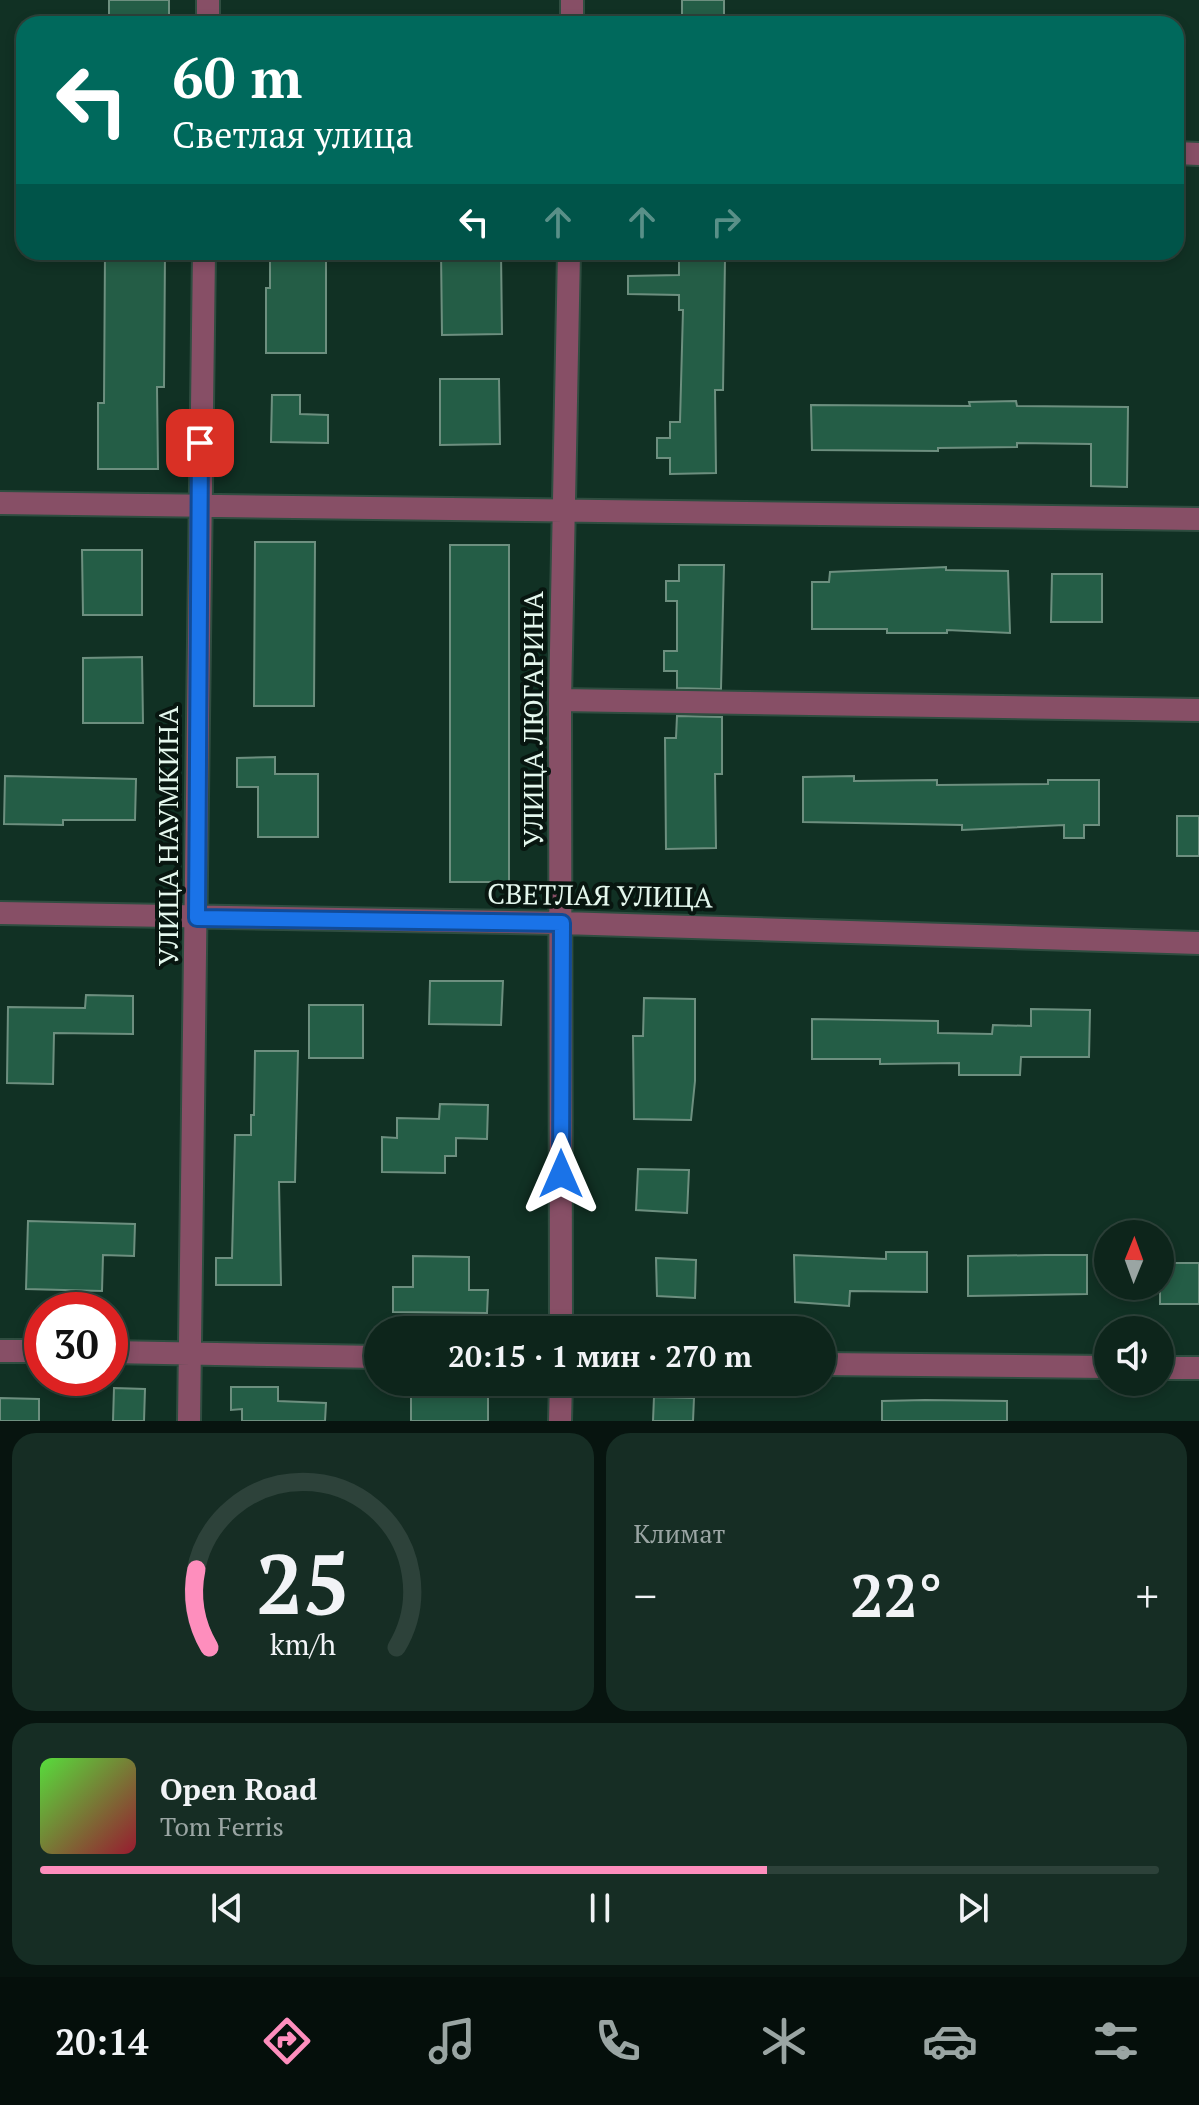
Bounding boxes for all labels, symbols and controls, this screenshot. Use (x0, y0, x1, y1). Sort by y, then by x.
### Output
text: 60 m (172, 40, 302, 114)
icon: left (40, 48, 144, 152)
text: Светлая улица (172, 111, 414, 158)
icon: left (452, 200, 496, 244)
icon: ahead (536, 200, 580, 244)
icon: ahead (620, 200, 664, 244)
icon: right (704, 200, 748, 244)
pin (166, 409, 234, 477)
icon: arrive (178, 421, 222, 465)
street label: УЛИЦА ЛЮГАРИНА (514, 590, 551, 847)
street label: УЛИЦА НАУМКИНА (149, 705, 186, 966)
street label: СВЕТЛАЯ УЛИЦА (487, 875, 714, 915)
position arrow (519, 1132, 603, 1216)
north arrow (1094, 1220, 1174, 1300)
map controls (1094, 1220, 1174, 1396)
speed limit sign: 30 (24, 1292, 128, 1396)
button: sound (1094, 1316, 1174, 1396)
text: 20:15 · 1 мин · 270 m (448, 1336, 752, 1376)
text: Климат (634, 1516, 725, 1550)
text: 25 (256, 1528, 350, 1638)
text: 22° (850, 1555, 943, 1634)
text: − (634, 1566, 657, 1625)
text: + (1136, 1566, 1159, 1625)
text: km/h (270, 1625, 336, 1663)
text: Open Road (160, 1769, 317, 1809)
text: Tom Ferris (160, 1809, 284, 1843)
icon: previous (205, 1886, 249, 1930)
icon: pause (578, 1886, 622, 1930)
icon: next (951, 1886, 995, 1930)
icon: directions (259, 2013, 315, 2069)
icon: music (424, 2013, 480, 2069)
icon: phone (590, 2013, 646, 2069)
icon: climate (756, 2013, 812, 2069)
icon: car (922, 2013, 978, 2069)
icon: filters (1088, 2013, 1144, 2069)
text: 20:14 (55, 2018, 149, 2065)

